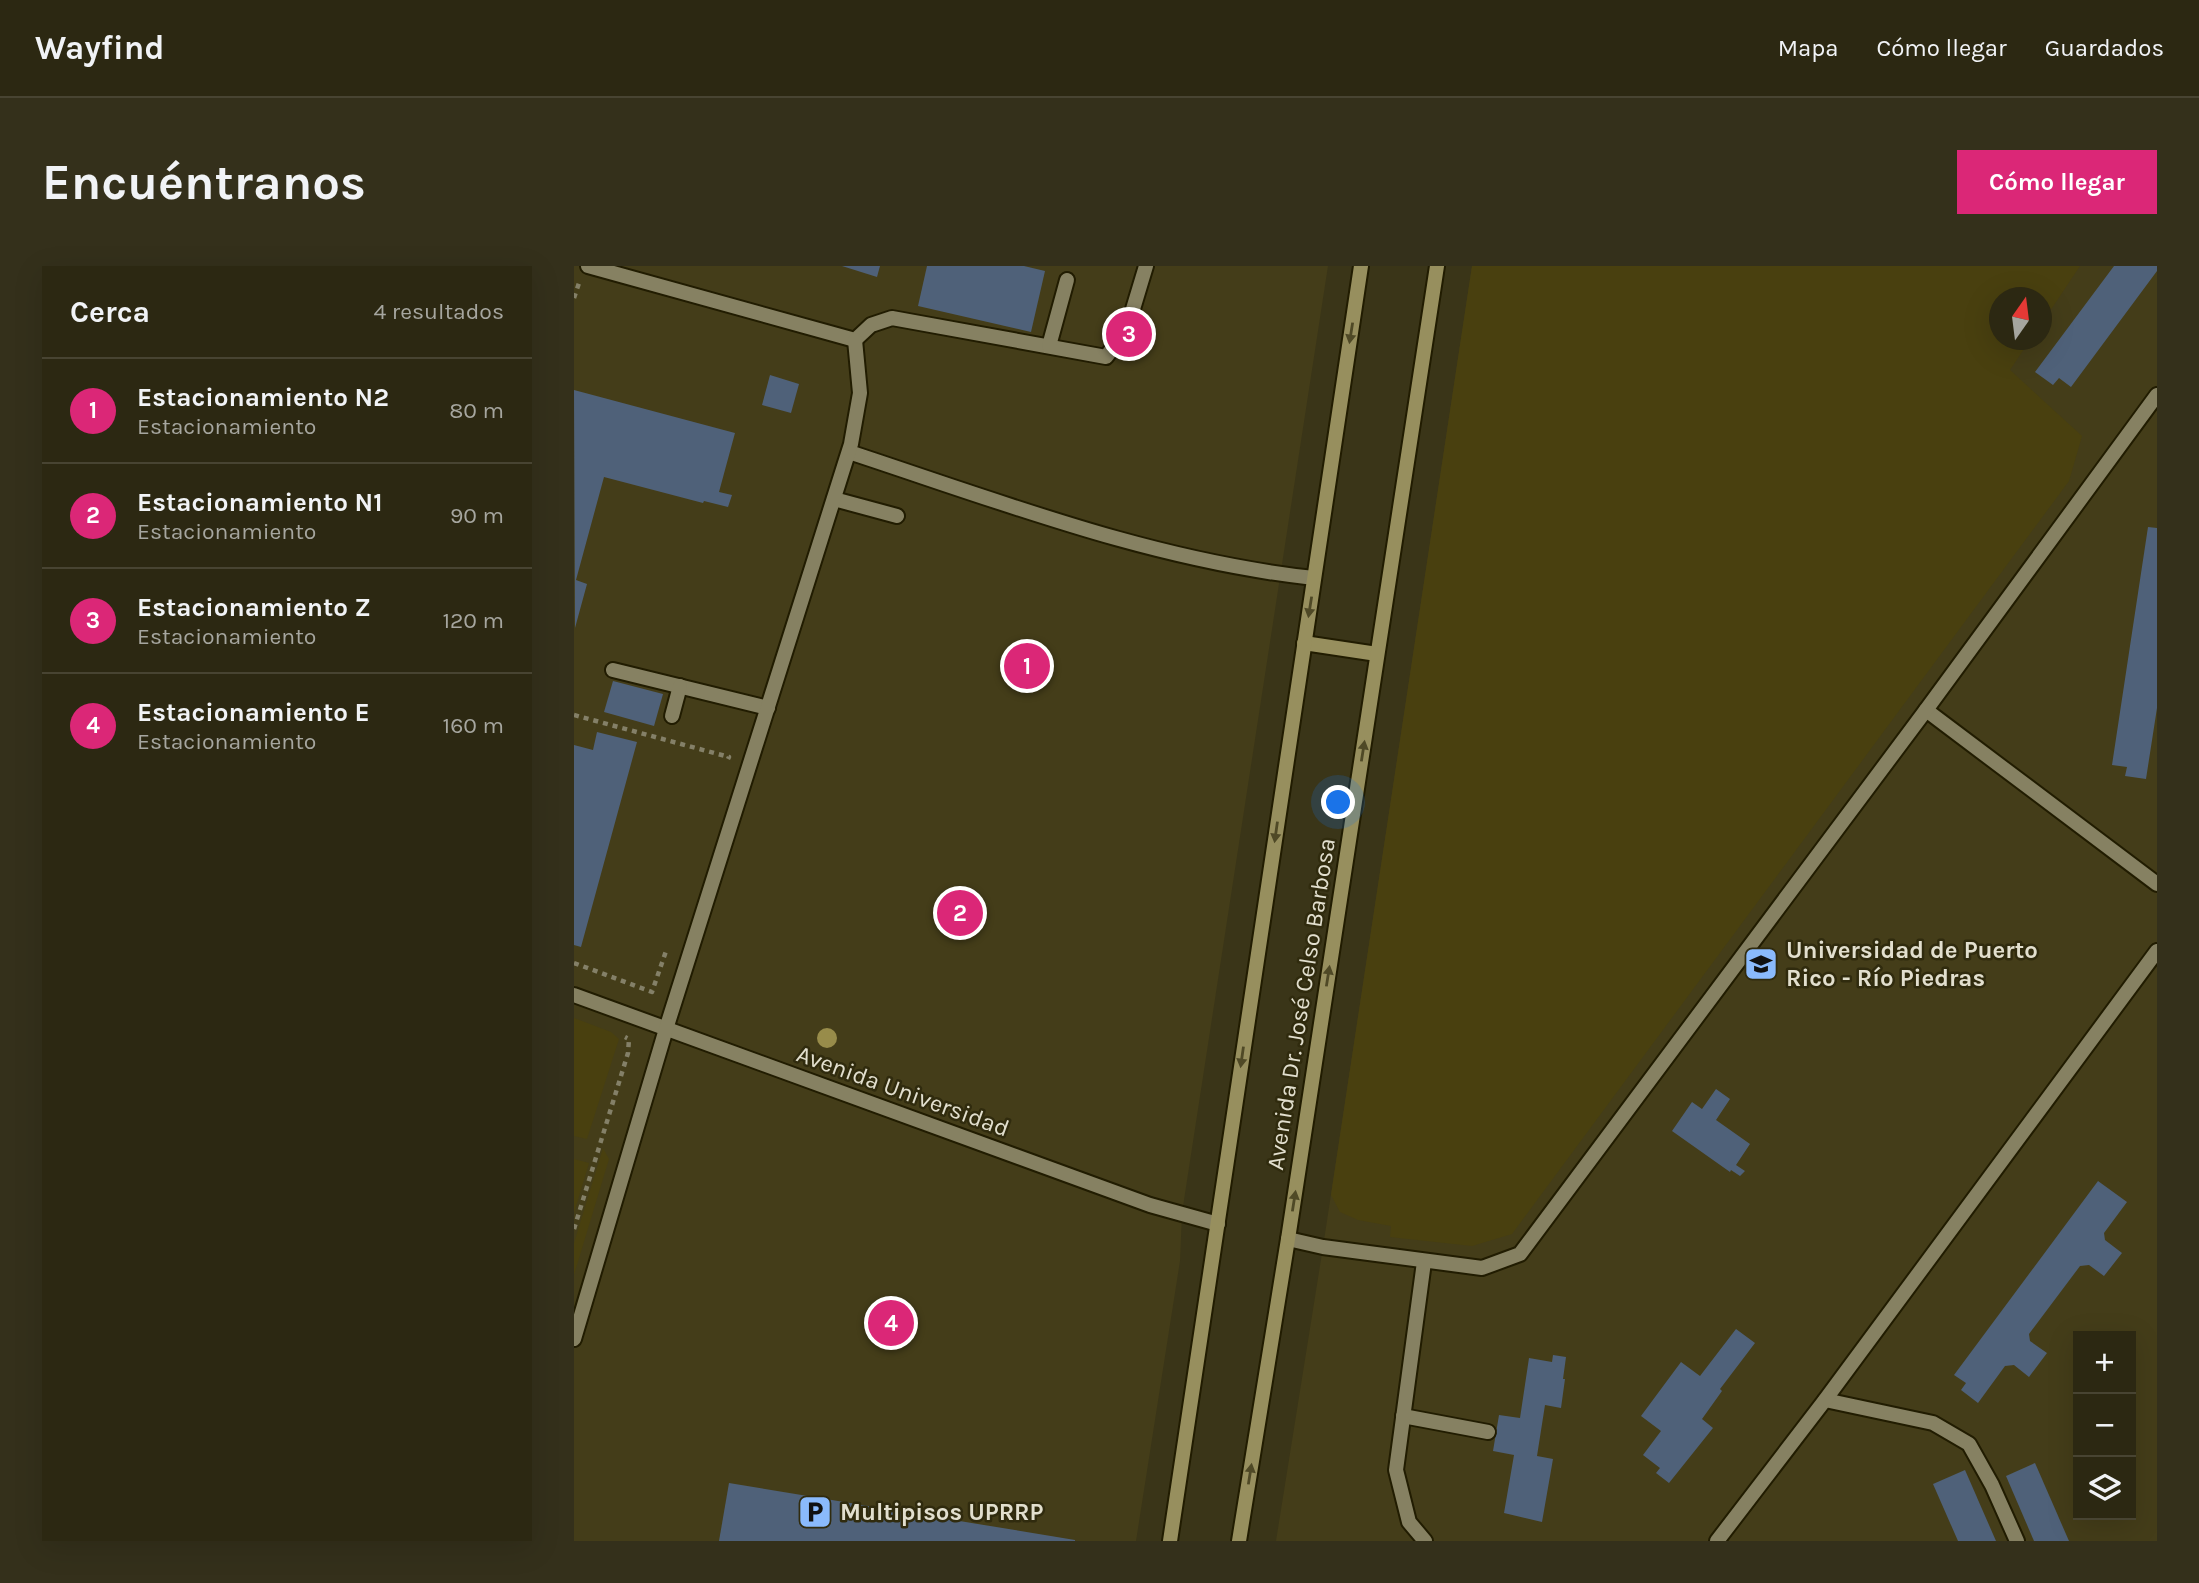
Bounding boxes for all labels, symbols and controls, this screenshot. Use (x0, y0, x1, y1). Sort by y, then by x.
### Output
text: Wayfind (35, 29, 165, 67)
text: Mapa (1778, 34, 1838, 62)
text: Cómo llegar (1876, 34, 2007, 62)
text: Guardados (2045, 34, 2164, 62)
button: Cómo llegar (1957, 150, 2157, 214)
text: Encuéntranos (42, 154, 366, 211)
north arrow (1989, 287, 2052, 350)
text: Cerca (70, 294, 150, 330)
text: 4 resultados (374, 298, 504, 325)
pin: 3 (1106, 308, 1152, 360)
one-way arrow (1345, 323, 1356, 345)
text: Estacionamiento N2 (137, 382, 389, 413)
text: 1 (89, 397, 97, 424)
text: 80 m (449, 397, 504, 424)
text: Estacionamiento (137, 413, 316, 440)
text: Estacionamiento N1 (137, 487, 383, 518)
text: 2 (86, 502, 100, 529)
text: 90 m (450, 502, 504, 529)
text: Estacionamiento (137, 518, 316, 545)
text: Estacionamiento Z (137, 592, 371, 623)
one-way arrow (1304, 596, 1315, 618)
text: 3 (86, 607, 100, 634)
text: 120 m (442, 607, 504, 634)
text: Estacionamiento (137, 623, 316, 650)
pin: 1 (1004, 640, 1050, 692)
text: Estacionamiento E (137, 697, 370, 728)
text: 4 (86, 712, 100, 739)
text: 160 m (443, 712, 504, 739)
text: Estacionamiento (137, 728, 316, 755)
one-way arrow (1358, 740, 1369, 762)
your location (1321, 785, 1355, 819)
one-way arrow (1270, 821, 1281, 843)
street label: Avenida Dr. José Celso Barbosa (1261, 836, 1341, 1172)
pin: 2 (937, 887, 983, 939)
place label: Universidad de Puerto Rico - Río Piedras (1786, 936, 2038, 992)
school or university icon: Universidad de Puerto Rico - Río Piedras (1742, 945, 1780, 983)
one-way arrow (1323, 965, 1334, 987)
street label: Avenida Universidad (793, 1040, 1013, 1142)
one-way arrow (1237, 1046, 1248, 1068)
one-way arrow (1288, 1190, 1299, 1212)
pin: 4 (868, 1297, 914, 1349)
map controls (2073, 1331, 2136, 1520)
button: + (2073, 1331, 2136, 1394)
button: − (2073, 1394, 2136, 1457)
button: layers (2073, 1457, 2136, 1520)
one-way arrow (1245, 1463, 1256, 1485)
parking icon: Multipisos UPRRP (796, 1493, 834, 1531)
place label: Multipisos UPRRP (840, 1498, 1044, 1526)

